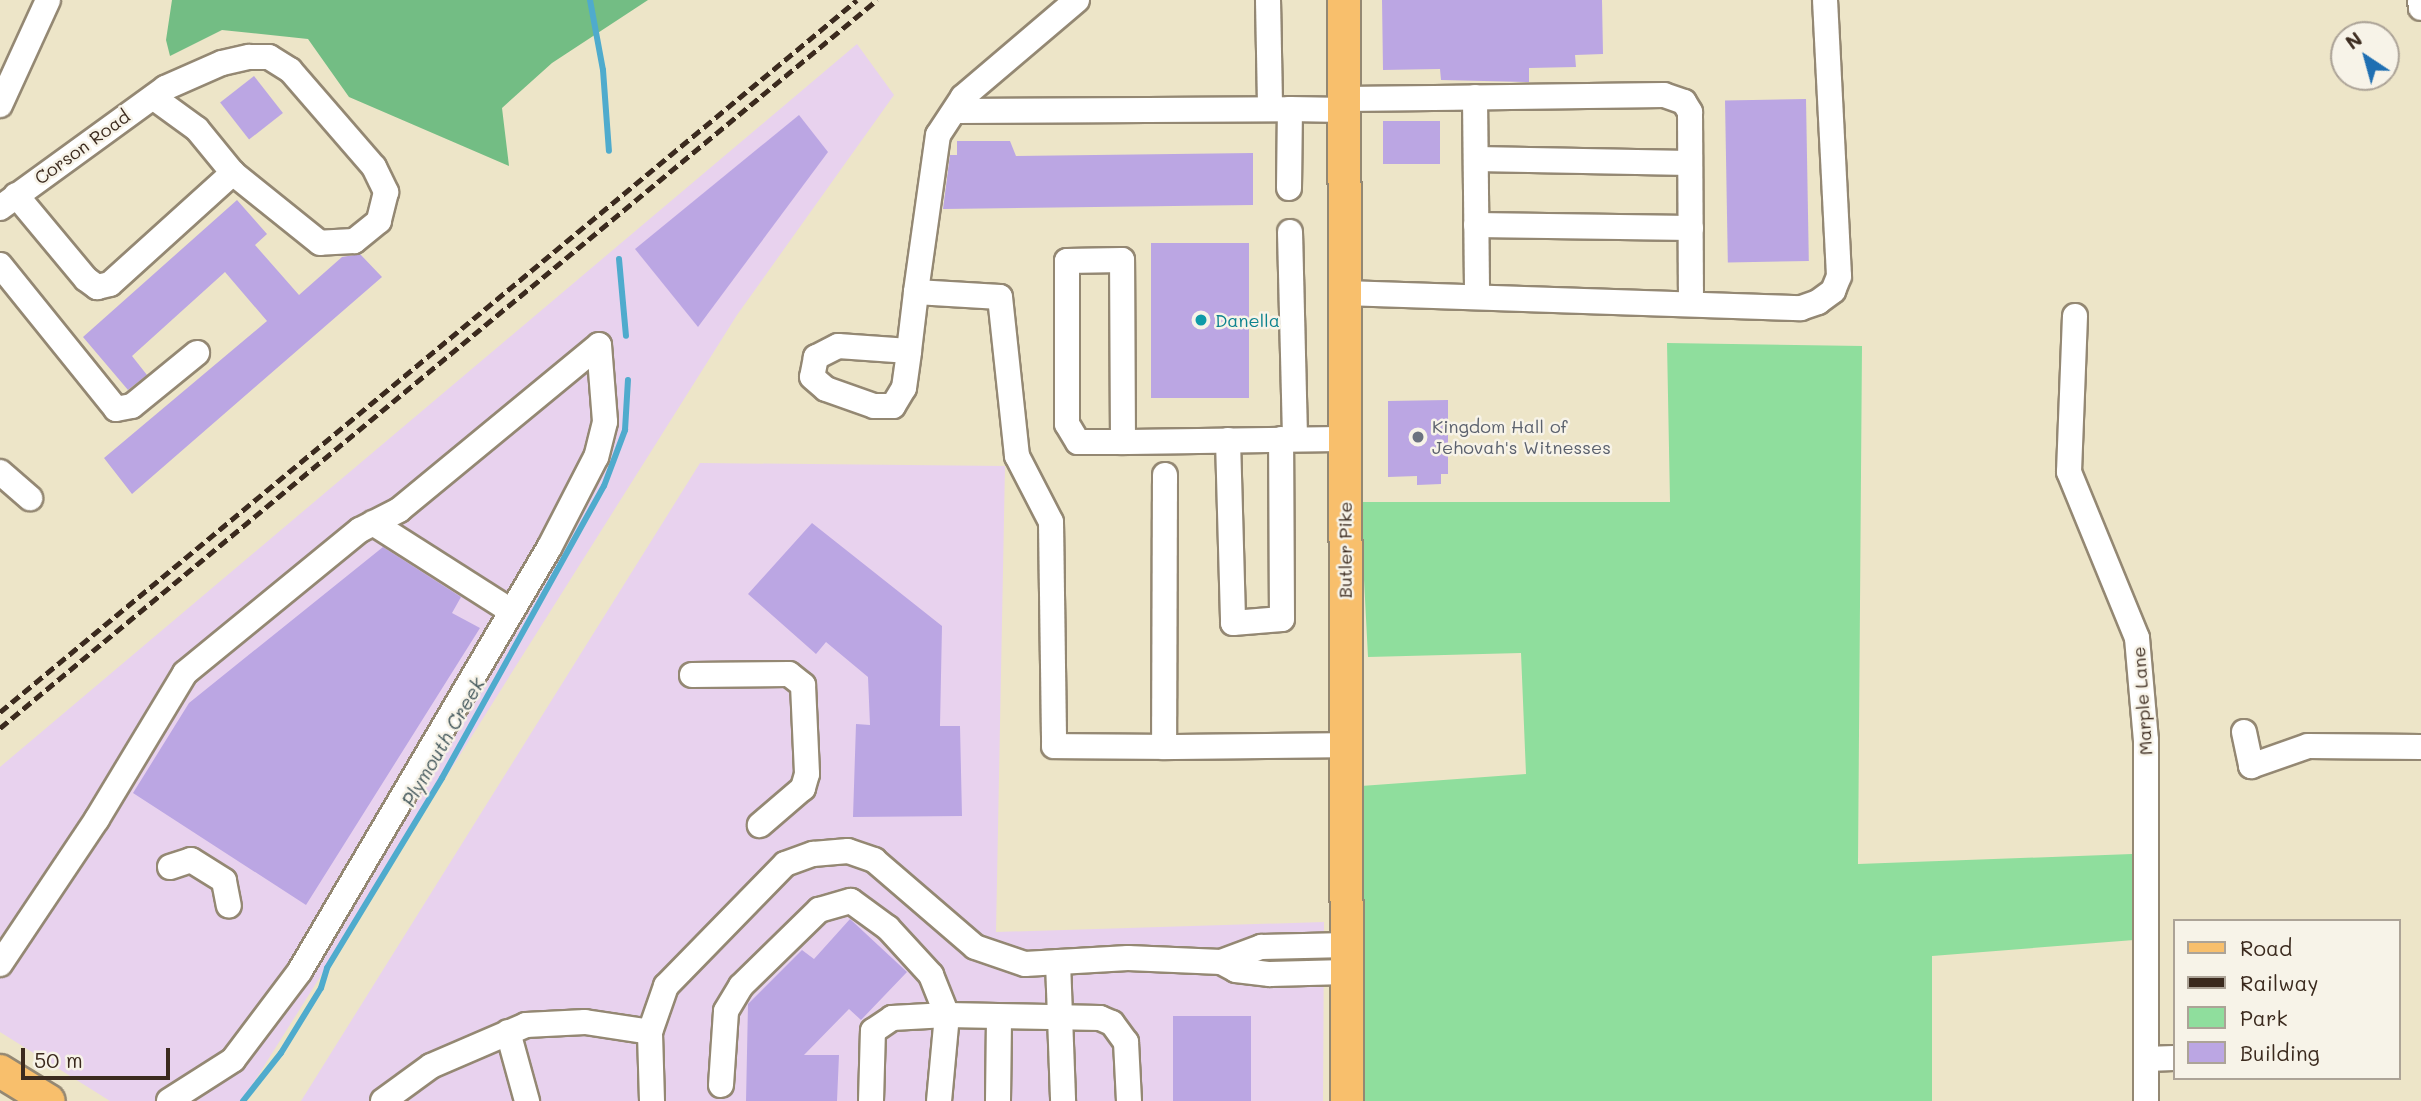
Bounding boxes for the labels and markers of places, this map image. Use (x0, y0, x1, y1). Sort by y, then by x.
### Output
place label: Danella (1215, 309, 1280, 331)
marker: Danella (1193, 312, 1209, 328)
place label: Kingdom Hall of Jehovah's Witnesses (1432, 416, 1611, 458)
marker: Kingdom Hall of Jehovah's Witnesses (1410, 429, 1426, 445)

